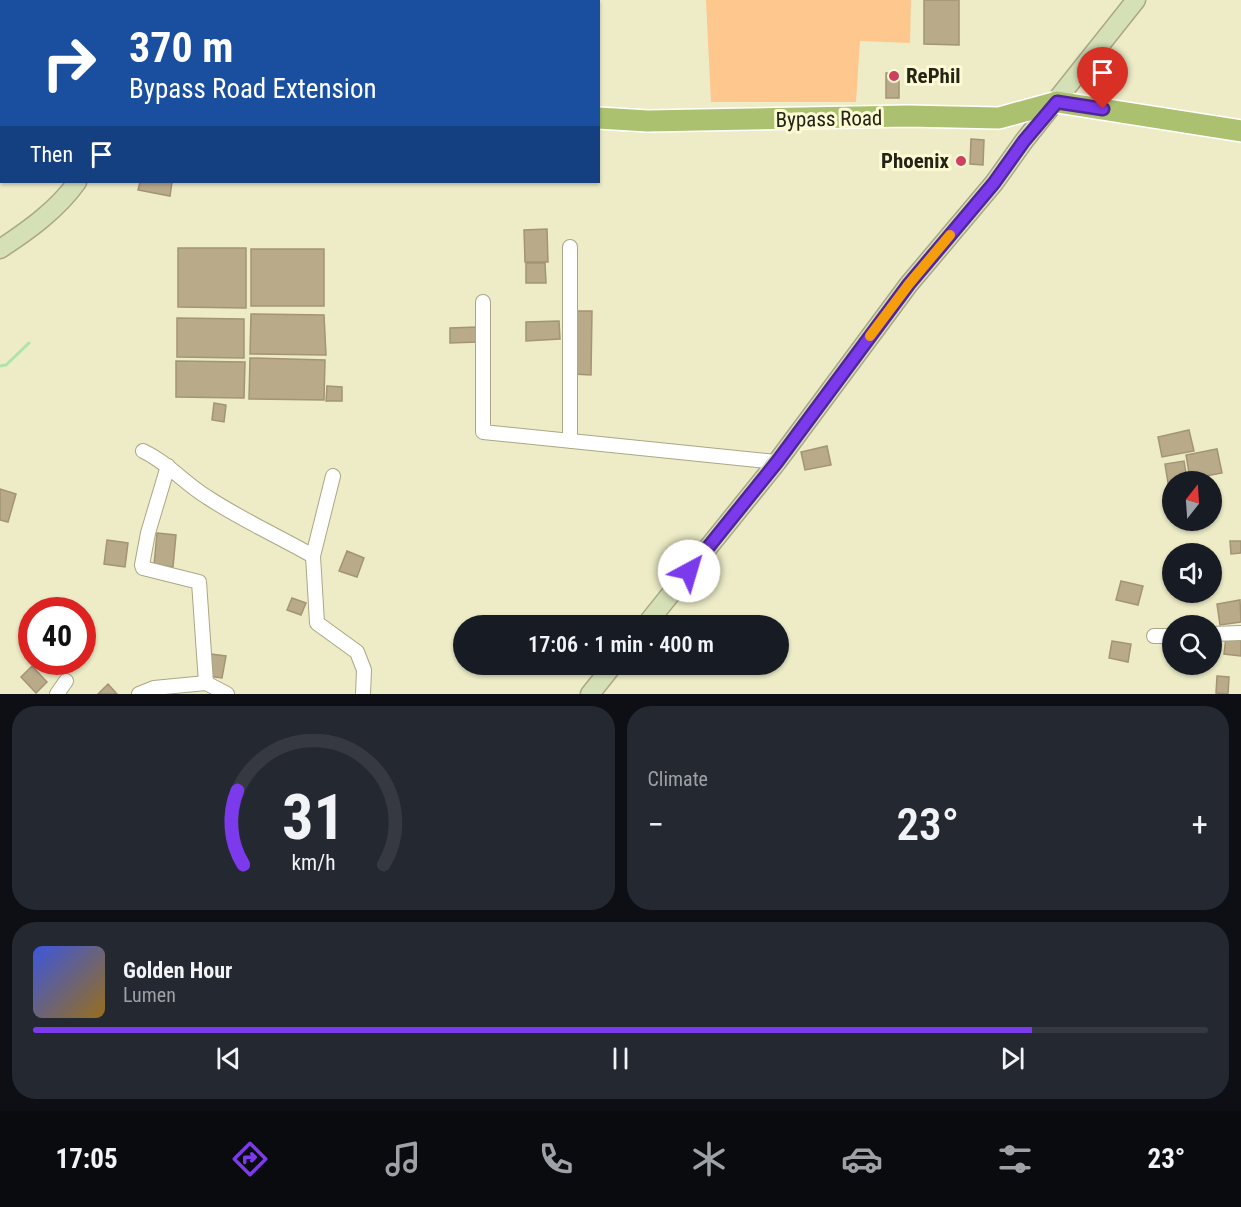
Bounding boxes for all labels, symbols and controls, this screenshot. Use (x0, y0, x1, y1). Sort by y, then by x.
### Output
text: 370 m (129, 23, 234, 72)
icon: right (30, 24, 108, 102)
pin (1077, 47, 1128, 109)
icon: arrive (1086, 56, 1119, 89)
place label: RePhil (906, 64, 961, 88)
marker: RePhil (887, 69, 901, 83)
text: Bypass Road Extension (129, 73, 377, 105)
street label: Bypass Road (775, 106, 883, 132)
icon: arrive (85, 138, 118, 171)
text: Then (30, 142, 73, 167)
place label: Phoenix (881, 149, 949, 173)
marker: Phoenix (954, 154, 968, 168)
north arrow (1162, 471, 1222, 531)
map controls (1162, 471, 1222, 675)
position arrow (657, 539, 721, 603)
button: sound (1162, 543, 1222, 603)
speed limit sign: 40 (18, 597, 96, 675)
button: search (1162, 615, 1222, 675)
text: 17:06 · 1 min · 400 m (528, 632, 714, 657)
text: Climate (648, 767, 708, 791)
text: 31 (282, 781, 345, 854)
text: 23° (896, 798, 959, 851)
text: − (648, 805, 664, 844)
text: + (1192, 805, 1208, 844)
text: km/h (291, 850, 335, 875)
text: Golden Hour (123, 958, 232, 983)
text: Lumen (123, 983, 176, 1007)
icon: previous (212, 1042, 245, 1075)
icon: pause (604, 1042, 637, 1075)
icon: next (996, 1042, 1029, 1075)
icon: directions (229, 1138, 271, 1180)
icon: music (382, 1138, 424, 1180)
icon: phone (535, 1138, 577, 1180)
icon: climate (688, 1138, 730, 1180)
icon: car (841, 1138, 883, 1180)
icon: filters (994, 1138, 1036, 1180)
text: 17:05 (56, 1143, 118, 1175)
text: 23° (1148, 1143, 1185, 1175)

